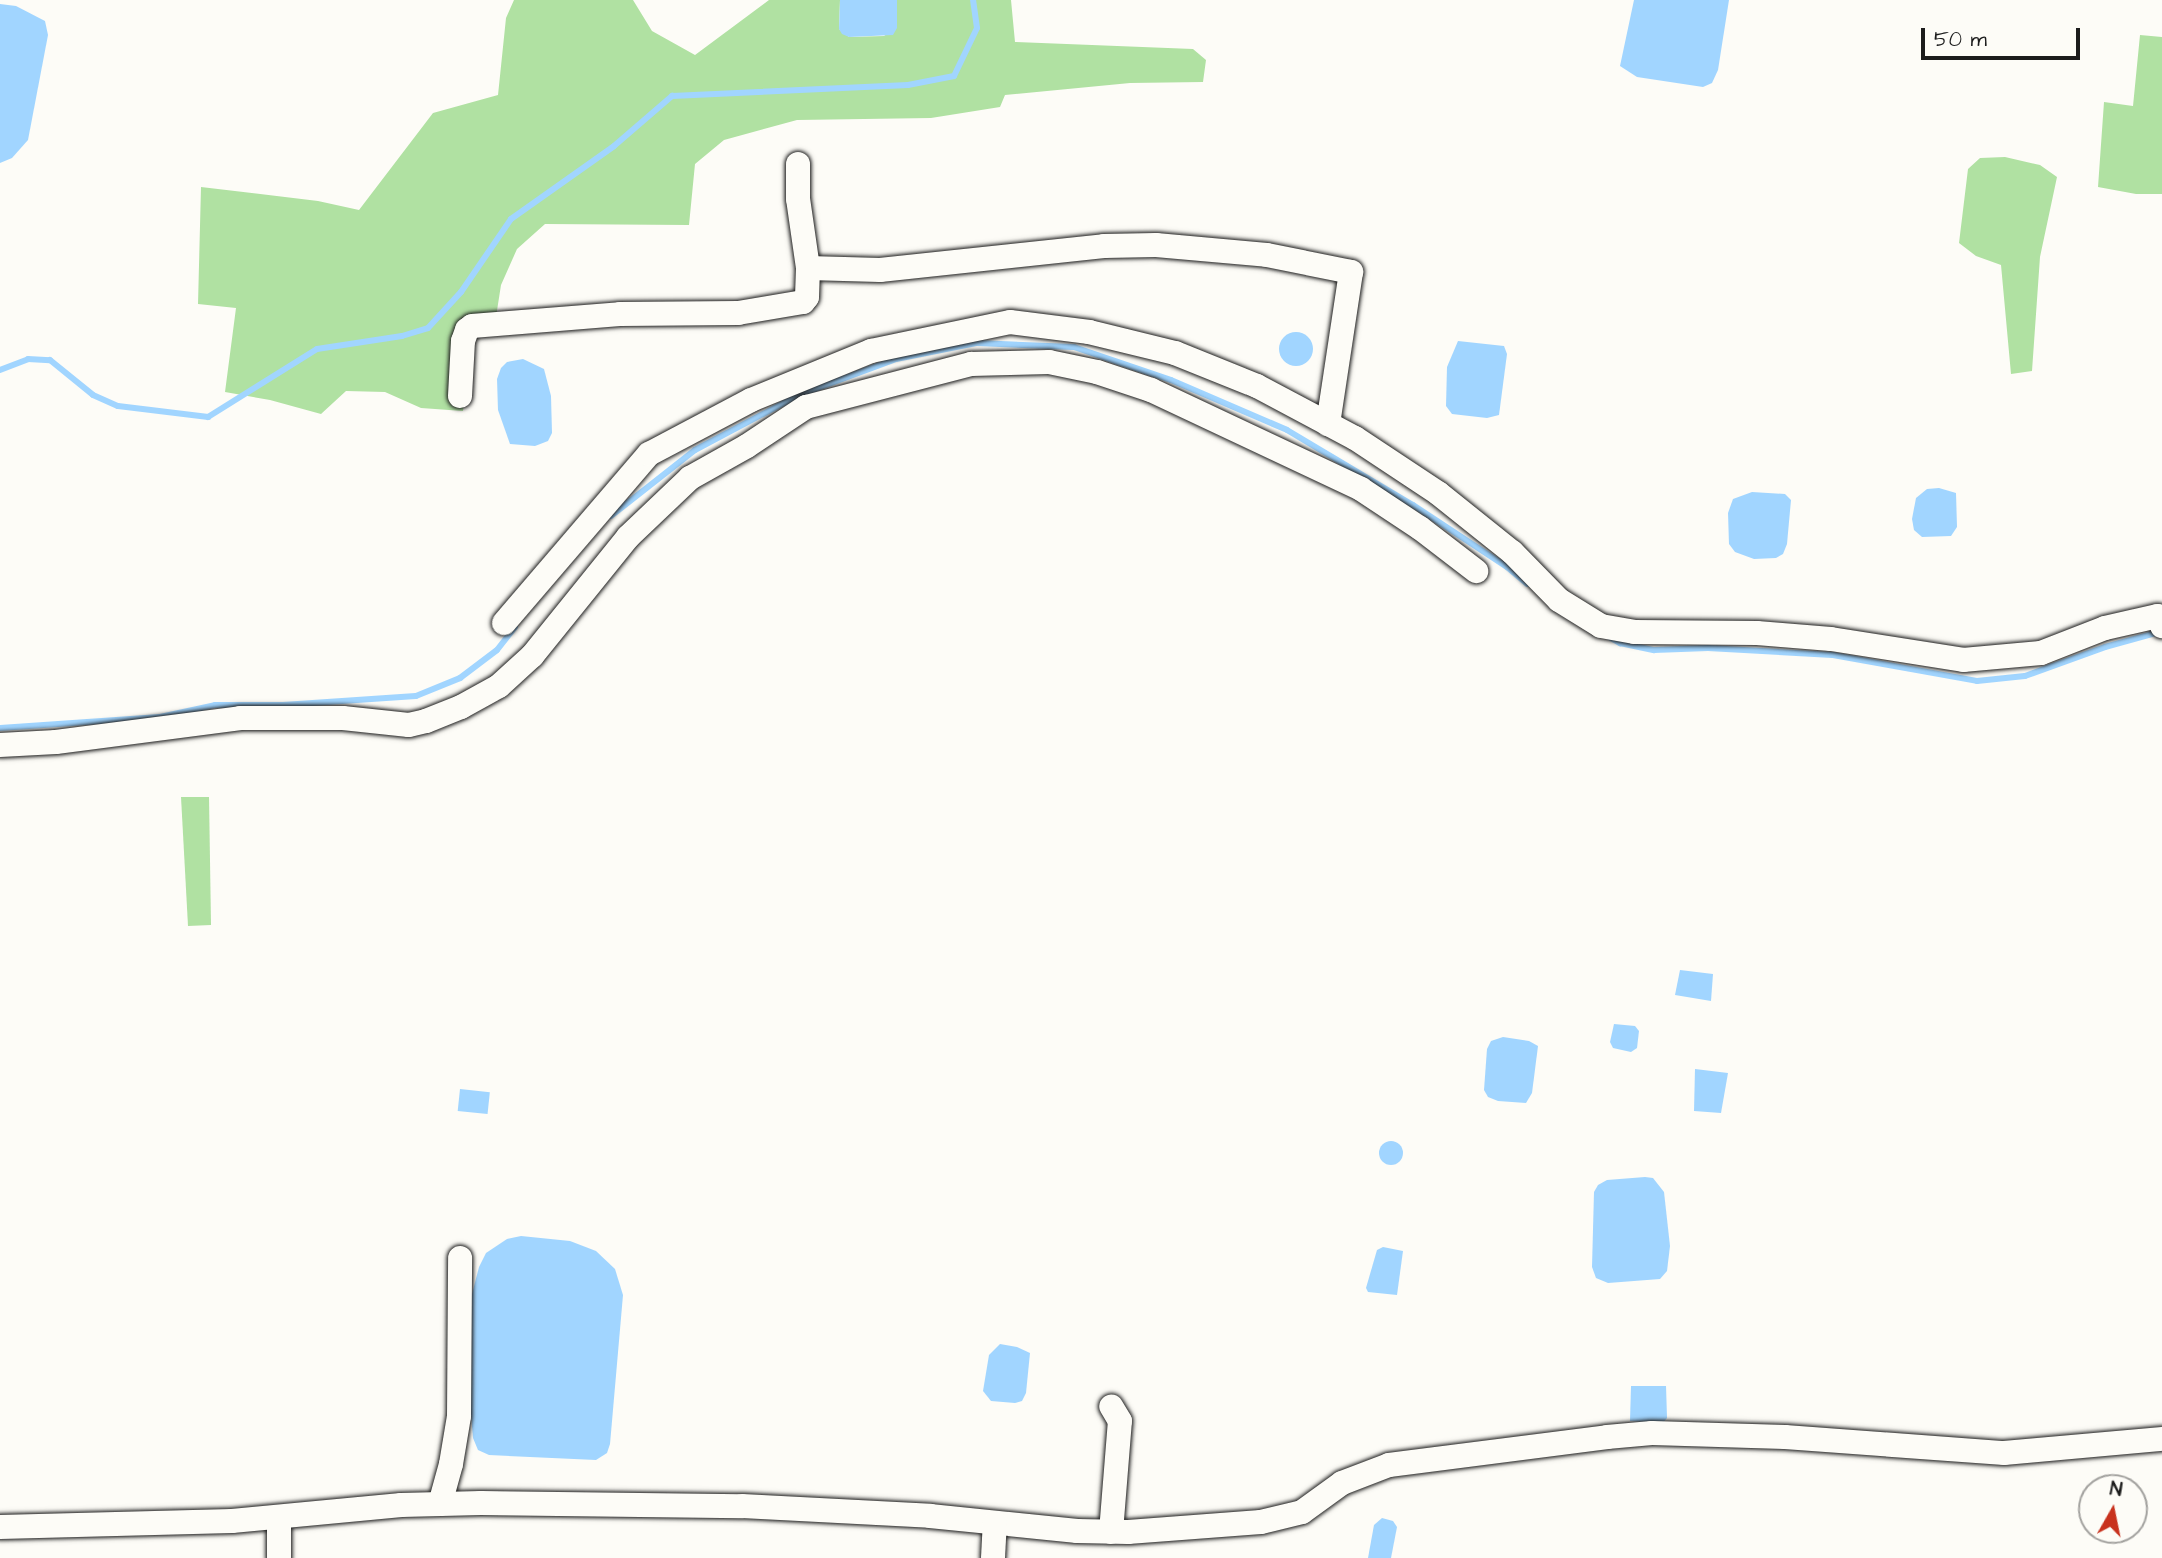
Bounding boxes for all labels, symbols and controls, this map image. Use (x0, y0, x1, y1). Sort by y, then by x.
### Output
scale bar (1924, 14, 2083, 58)
text: 50 m (1934, 25, 1987, 54)
north arrow (2078, 1474, 2148, 1544)
text: N (2108, 1475, 2124, 1504)

